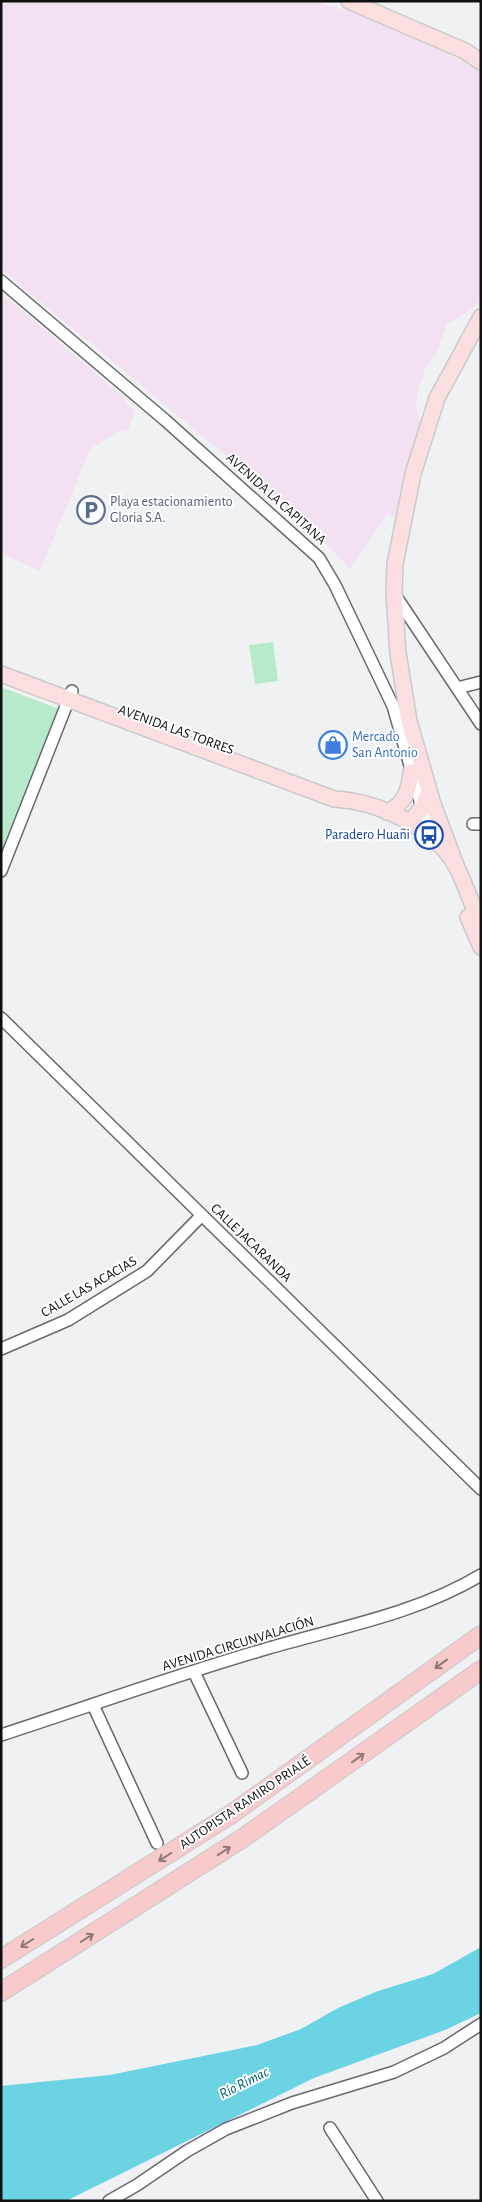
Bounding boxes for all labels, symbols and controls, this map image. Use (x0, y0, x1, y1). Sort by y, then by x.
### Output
street label: AVENIDA LA CAPITANA (223, 451, 329, 547)
parking icon: Playa estacionamiento Gloria S.A. (76, 495, 106, 525)
place label: Playa estacionamiento Gloria S.A. (110, 495, 233, 525)
street label: AVENIDA LAS TORRES (116, 703, 236, 757)
shop icon: Mercado San Antonio (318, 730, 348, 760)
place label: Mercado San Antonio (352, 730, 418, 760)
bus stop icon: Paradero Huañi (414, 820, 444, 850)
place label: Paradero Huañi (325, 828, 410, 842)
street label: CALLE JACARANDA (208, 1201, 294, 1285)
street label: CALLE LAS ACACIAS (39, 1254, 139, 1320)
street label: AVENIDA CIRCUNVALACIÓN (160, 1611, 315, 1674)
one-way arrow (435, 1659, 449, 1669)
street label: AUTOPISTA RAMIRO PRIALÉ (175, 1751, 313, 1852)
one-way arrow (350, 1753, 364, 1764)
one-way arrow (217, 1846, 231, 1856)
one-way arrow (158, 1852, 172, 1862)
one-way arrow (80, 1933, 94, 1944)
one-way arrow (20, 1938, 34, 1948)
water label: Río Rímac (217, 2064, 272, 2102)

